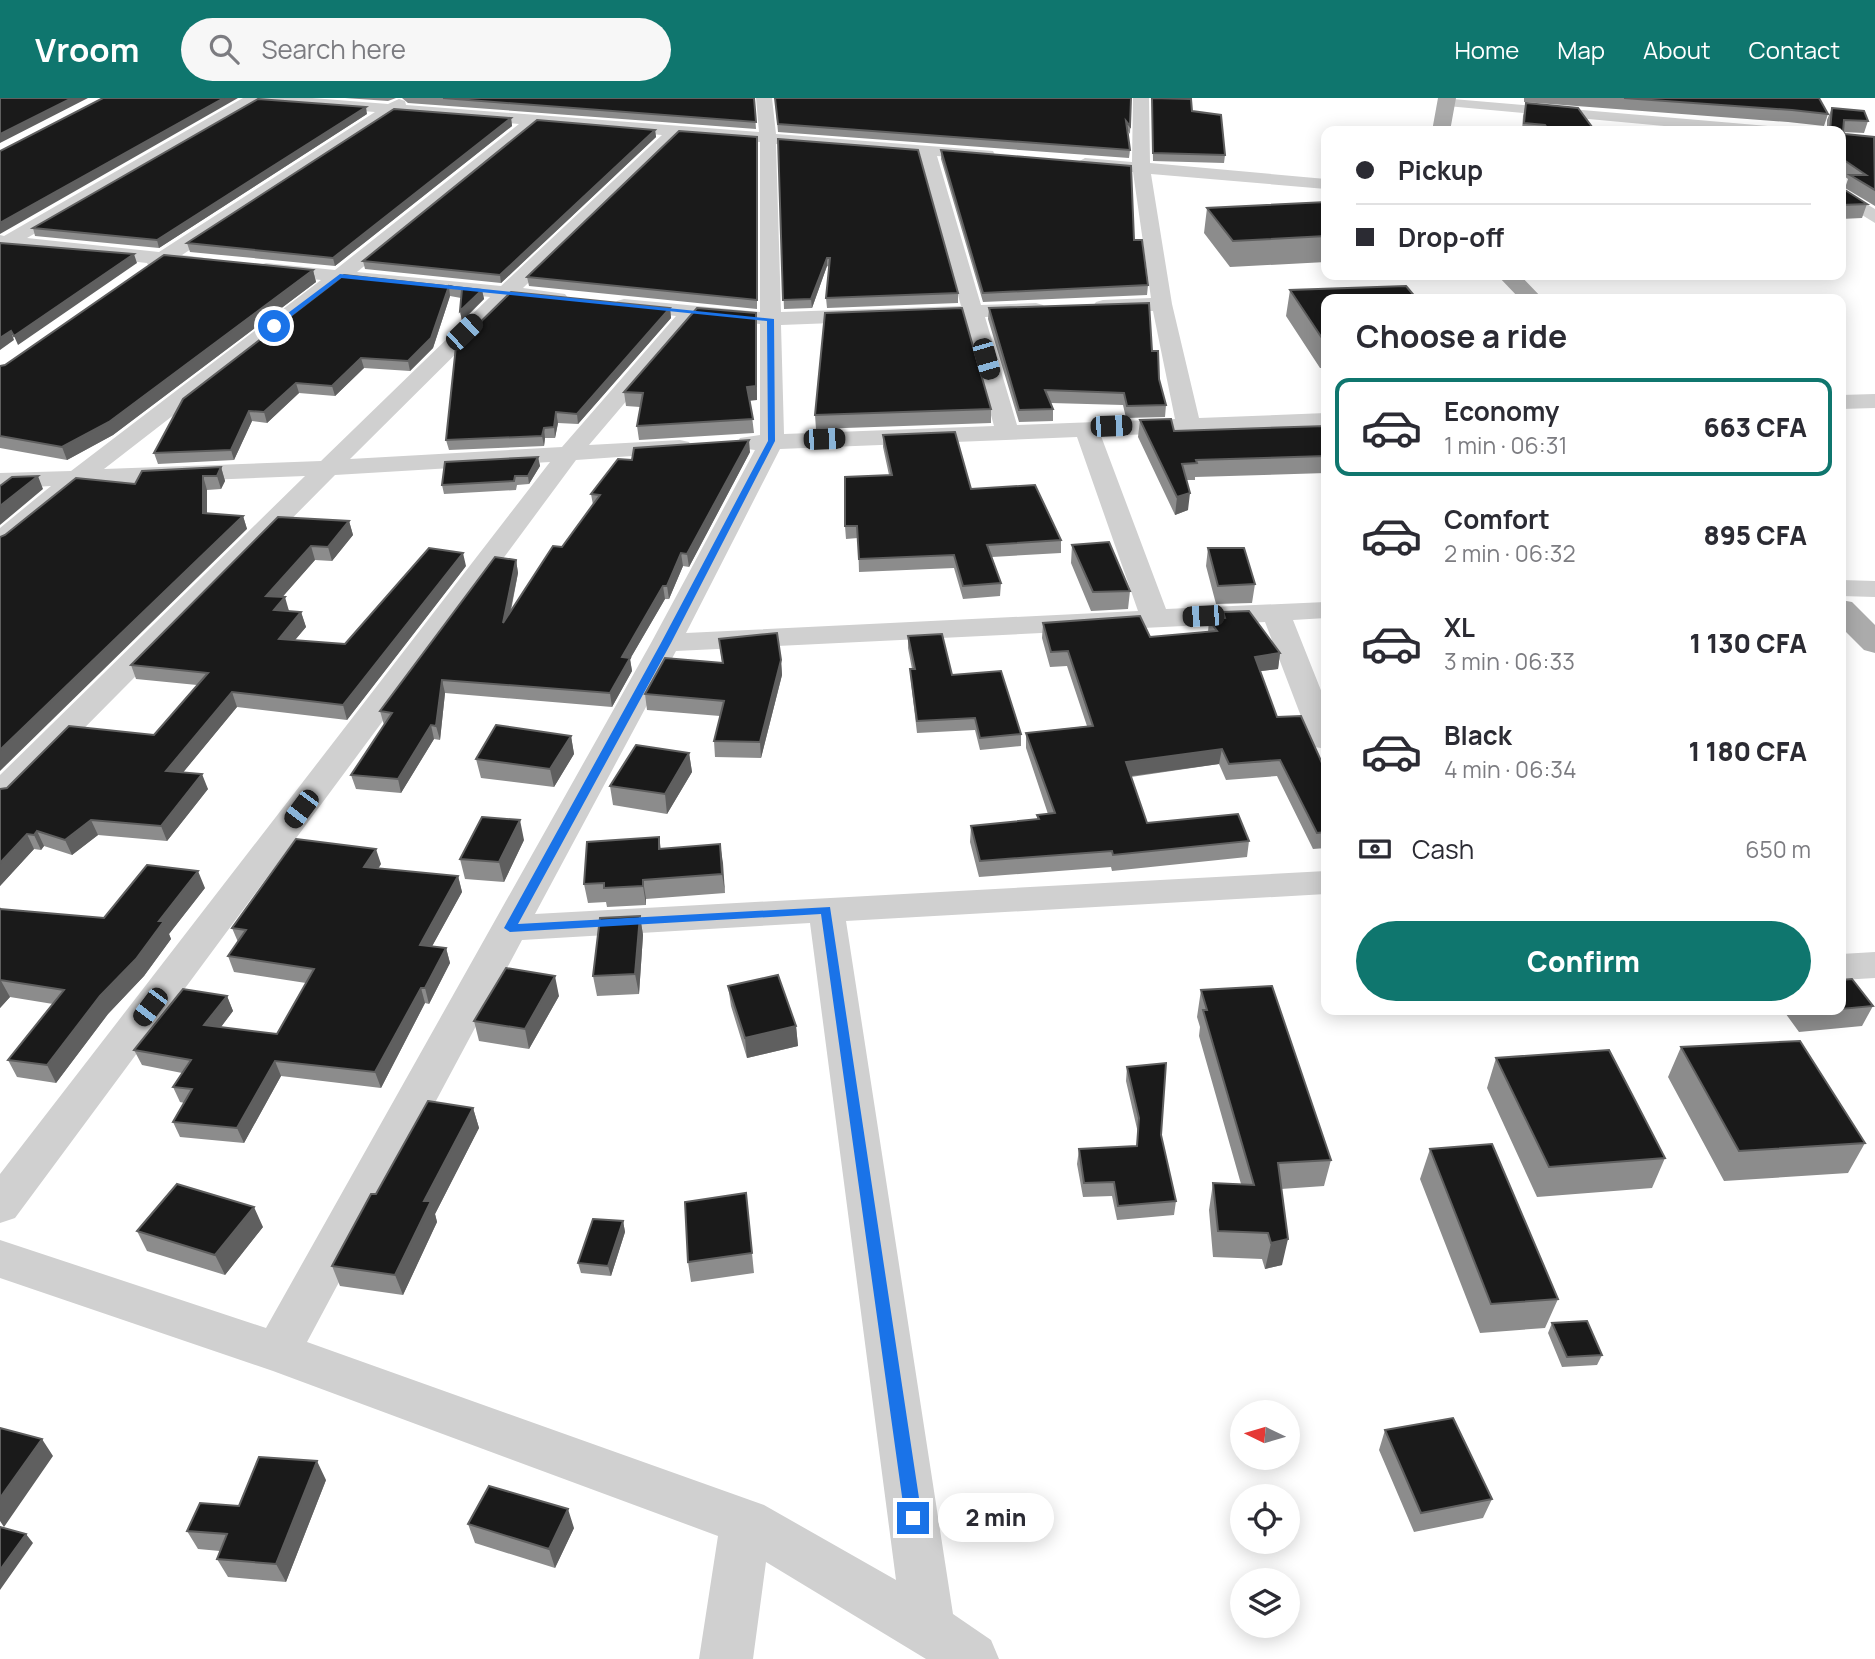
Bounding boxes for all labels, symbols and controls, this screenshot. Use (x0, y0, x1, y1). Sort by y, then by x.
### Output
search box (181, 18, 671, 81)
text: Vroom (35, 27, 139, 72)
icon: search (205, 30, 243, 68)
text: Search here (261, 31, 406, 67)
text: Home (1454, 33, 1519, 66)
text: Map (1557, 33, 1605, 66)
text: About (1643, 33, 1711, 66)
text: Contact (1749, 33, 1840, 66)
text: Pickup (1398, 152, 1483, 188)
text: Drop-off (1398, 219, 1504, 255)
route start (258, 310, 290, 342)
car (442, 310, 487, 354)
text: Choose a ride (1356, 314, 1567, 358)
car (971, 336, 1002, 382)
text: Economy (1444, 393, 1559, 429)
icon: car (1360, 396, 1423, 459)
text: 663 CFA (1703, 409, 1807, 445)
car (1090, 415, 1133, 437)
car (803, 428, 846, 450)
text: 1 min · 06:31 (1444, 429, 1567, 461)
text: Comfort (1444, 501, 1550, 537)
icon: car (1360, 504, 1423, 567)
text: 895 CFA (1703, 517, 1807, 553)
text: 2 min · 06:32 (1444, 537, 1576, 569)
car (1182, 604, 1225, 628)
text: XL (1444, 609, 1475, 645)
icon: car (1360, 612, 1423, 675)
text: 1 130 CFA (1689, 625, 1807, 661)
text: 3 min · 06:33 (1444, 645, 1575, 677)
text: Black (1444, 717, 1512, 753)
icon: car (1360, 720, 1423, 783)
text: 1 180 CFA (1689, 733, 1807, 769)
text: 4 min · 06:34 (1444, 753, 1577, 785)
car (280, 786, 323, 832)
icon: cash (1356, 830, 1394, 868)
text: Cash (1412, 831, 1474, 867)
text: 650 m (1745, 833, 1811, 865)
button: Confirm (1356, 921, 1811, 1001)
car (129, 984, 172, 1030)
north arrow (1230, 1400, 1300, 1470)
map controls (1230, 1400, 1300, 1638)
button: locate (1230, 1484, 1300, 1554)
callout: 2 min (937, 1494, 1053, 1542)
text: 2 min (966, 1501, 1027, 1533)
route end (897, 1502, 929, 1534)
button: layers (1230, 1568, 1300, 1638)

